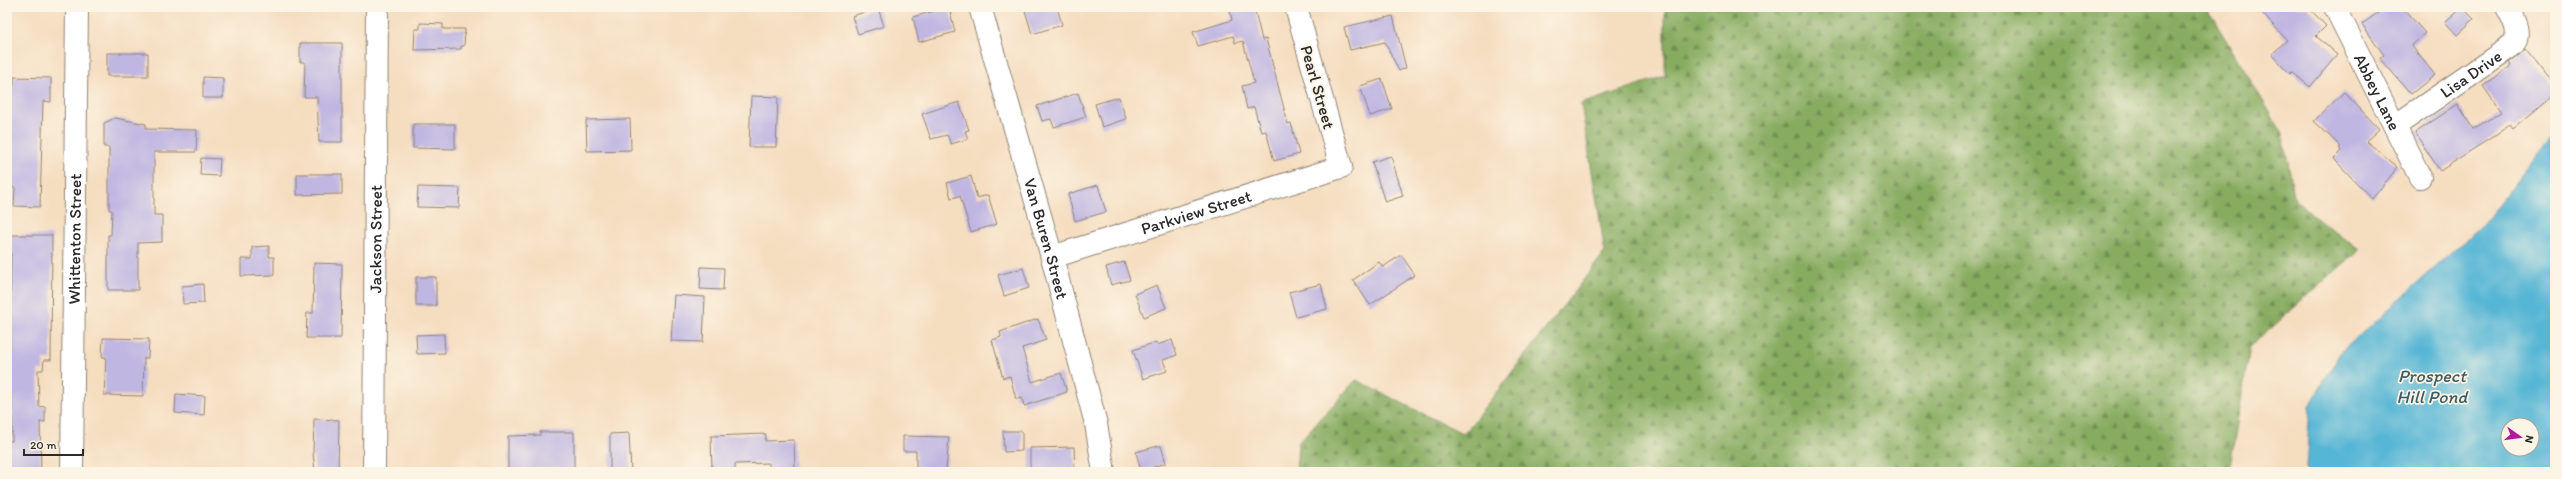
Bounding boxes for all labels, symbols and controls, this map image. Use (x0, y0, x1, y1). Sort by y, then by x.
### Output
street label: Pearl Street (1296, 43, 1340, 132)
street label: Lisa Drive (2436, 46, 2505, 102)
street label: Abbey Lane (2350, 50, 2405, 134)
street label: Whittenton Street (64, 173, 85, 305)
street label: Van Buren Street (1020, 176, 1073, 301)
street label: Jackson Street (365, 185, 386, 293)
street label: Parkview Street (1139, 186, 1254, 239)
water label: Prospect Hill Pond (2397, 365, 2469, 408)
north arrow (2500, 417, 2540, 457)
scale bar (24, 431, 83, 457)
text: N (2522, 434, 2536, 444)
text: 20 m (30, 438, 57, 452)

